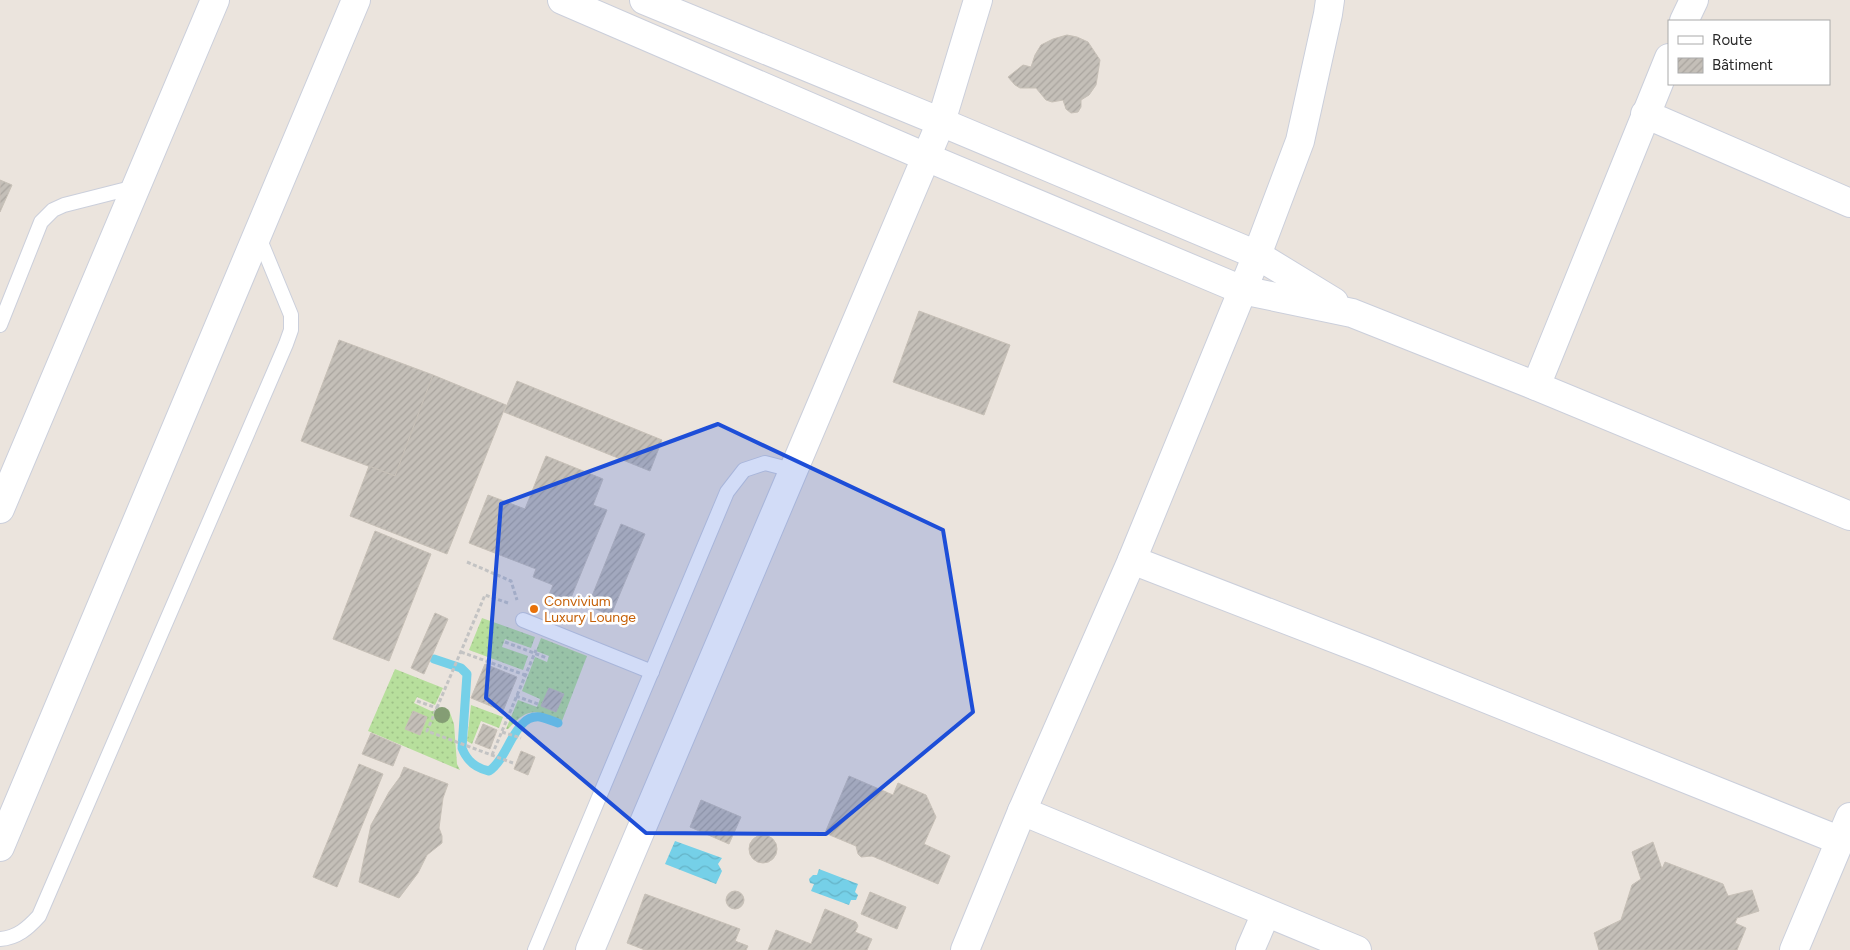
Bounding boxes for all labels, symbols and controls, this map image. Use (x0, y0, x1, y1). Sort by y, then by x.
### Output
legend (1668, 20, 1830, 85)
text: Route (1712, 31, 1752, 49)
text: Bâtiment (1712, 56, 1773, 74)
place label: Convivium Luxury Lounge (544, 593, 636, 626)
marker: Convivium Luxury Lounge (528, 603, 540, 615)

